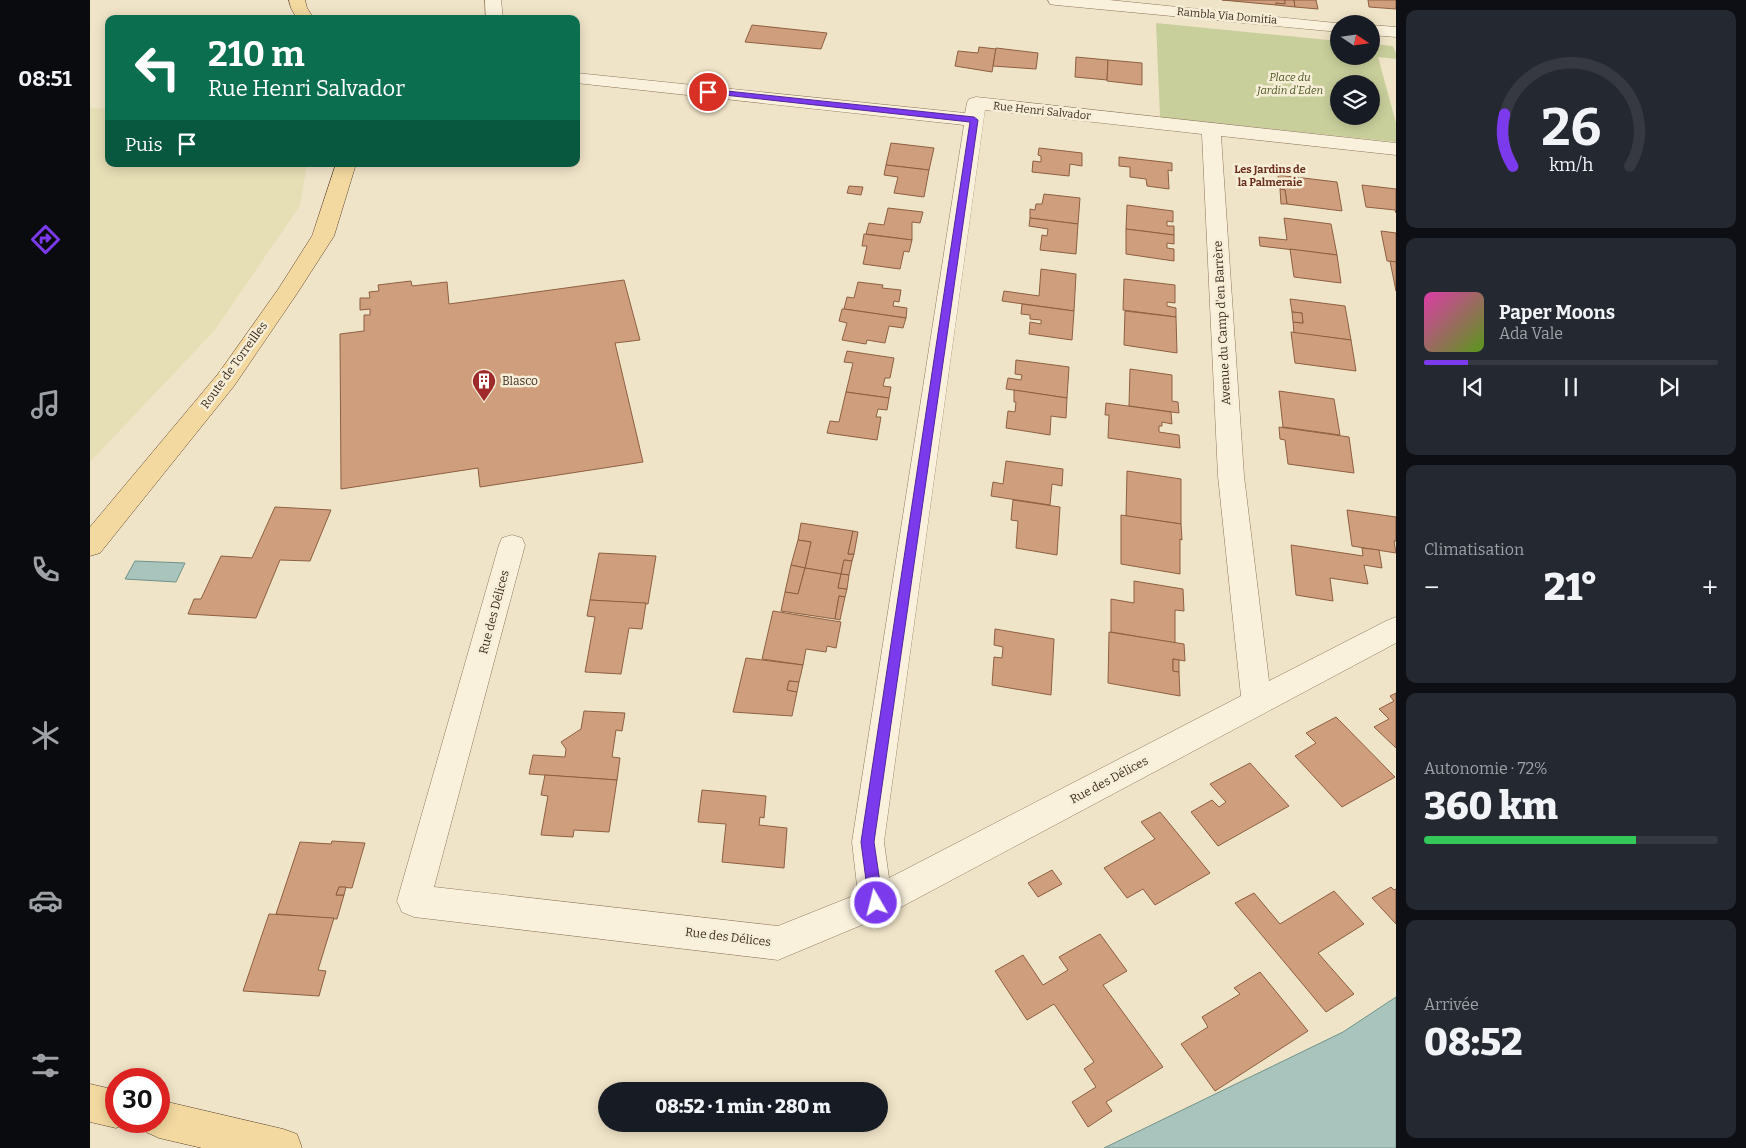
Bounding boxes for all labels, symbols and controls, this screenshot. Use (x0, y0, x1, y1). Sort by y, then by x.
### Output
street label: Rambla Via Domitia (1176, 5, 1278, 27)
north arrow (1330, 15, 1380, 65)
map controls (1330, 15, 1380, 125)
text: 210 m (208, 33, 305, 75)
icon: left (125, 35, 190, 100)
text: 08:51 (18, 65, 72, 92)
pin (687, 71, 729, 113)
park label: Place du Jardin d'Eden (1256, 71, 1323, 97)
text: Rue Henri Salvador (208, 75, 405, 102)
button: layers (1330, 75, 1380, 125)
icon: arrive (694, 78, 722, 106)
text: 26 (1541, 96, 1601, 159)
street label: Rue Henri Salvador (992, 99, 1092, 123)
icon: arrive (173, 130, 201, 158)
text: Puis (125, 133, 163, 156)
text: km/h (1549, 154, 1593, 176)
district label: Les Jardins de la Palmeraie (1234, 163, 1306, 189)
icon: directions (28, 222, 63, 257)
street label: Avenue du Camp d'en Barrère (1211, 240, 1233, 406)
text: Paper Moons (1499, 301, 1615, 324)
street label: Route de Torreilles (198, 319, 270, 411)
text: Ada Vale (1499, 324, 1563, 343)
building icon: Blasco (471, 368, 497, 402)
icon: previous (1459, 373, 1487, 401)
icon: pause (1557, 373, 1585, 401)
icon: next (1655, 373, 1683, 401)
place label: Blasco (502, 374, 538, 388)
icon: music (28, 387, 63, 422)
text: Climatisation (1424, 540, 1524, 559)
icon: phone (28, 552, 63, 587)
text: 21° (1544, 564, 1598, 610)
street label: Rue des Délices (476, 568, 512, 655)
text: − (1424, 571, 1439, 604)
text: + (1702, 571, 1718, 604)
icon: climate (28, 718, 63, 753)
street label: Rue des Délices (1068, 753, 1151, 806)
text: Autonomie · 72% (1424, 759, 1548, 778)
text: 360 km (1424, 783, 1558, 829)
position arrow (849, 876, 901, 928)
icon: car (28, 883, 63, 918)
street label: Rue des Délices (684, 925, 772, 949)
text: Arrivée (1424, 995, 1479, 1014)
text: 08:52 (1424, 1019, 1522, 1065)
icon: filters (28, 1048, 63, 1083)
speed limit sign: 30 (105, 1068, 170, 1133)
text: 08:52 · 1 min · 280 m (655, 1095, 831, 1118)

